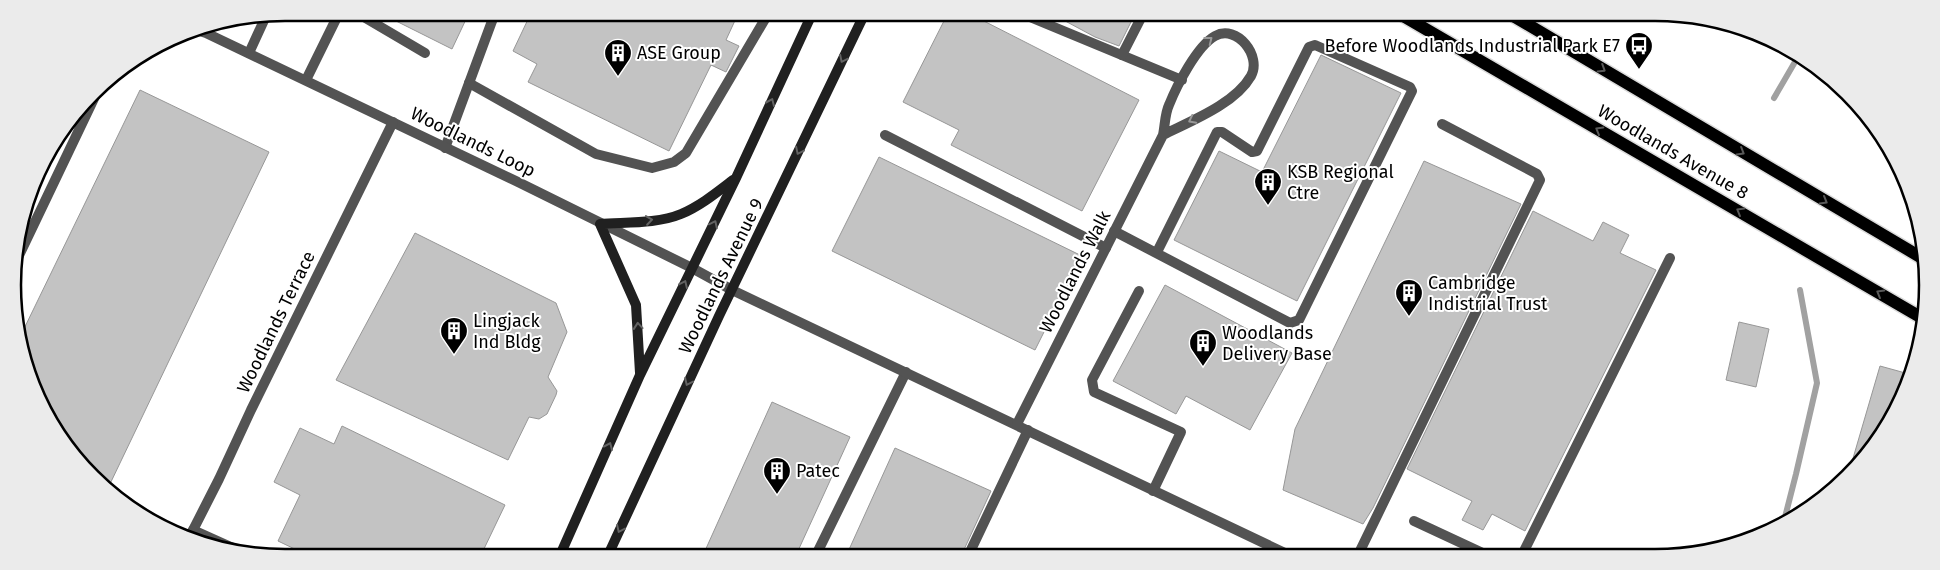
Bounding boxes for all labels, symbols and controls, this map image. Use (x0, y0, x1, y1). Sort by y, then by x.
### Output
bus stop icon: Before Woodlands Industrial Park E7 (1624, 31, 1654, 70)
place label: Before Woodlands Industrial Park E7 (1324, 35, 1620, 57)
building icon: ASE Group (603, 38, 633, 77)
one-way arrow (1203, 38, 1212, 46)
place label: ASE Group (637, 42, 721, 64)
one-way arrow (839, 54, 849, 63)
one-way arrow (1596, 63, 1605, 73)
one-way arrow (764, 98, 775, 107)
street label: Woodlands Avenue 8 (1594, 100, 1752, 204)
street label: Woodlands Loop (407, 102, 539, 182)
one-way arrow (1188, 114, 1197, 124)
one-way arrow (1596, 126, 1605, 136)
one-way arrow (795, 146, 805, 155)
one-way arrow (1736, 146, 1745, 156)
place label: KSB Regional Ctre (1287, 161, 1394, 204)
building icon: KSB Regional Ctre (1253, 167, 1283, 206)
one-way arrow (1819, 194, 1828, 204)
street label: Woodlands Avenue 9 (674, 195, 768, 357)
street label: Woodlands Walk (1035, 206, 1116, 337)
one-way arrow (1736, 208, 1745, 218)
one-way arrow (645, 215, 653, 226)
one-way arrow (707, 220, 718, 229)
street label: Woodlands Terrace (232, 247, 320, 397)
place label: Cambridge Indistrial Trust (1428, 272, 1548, 315)
building icon: Cambridge Indistrial Trust (1394, 278, 1424, 317)
one-way arrow (678, 280, 689, 289)
one-way arrow (1877, 289, 1886, 299)
place label: Lingjack Ind Bldg (473, 310, 541, 353)
building icon: Lingjack Ind Bldg (439, 316, 469, 355)
one-way arrow (633, 322, 644, 330)
place label: Woodlands Delivery Base (1222, 322, 1332, 365)
building icon: Woodlands Delivery Base (1188, 328, 1218, 367)
one-way arrow (684, 377, 695, 386)
one-way arrow (603, 442, 614, 451)
building icon: Patec (762, 456, 792, 495)
place label: Patec (796, 460, 840, 482)
one-way arrow (616, 524, 626, 533)

